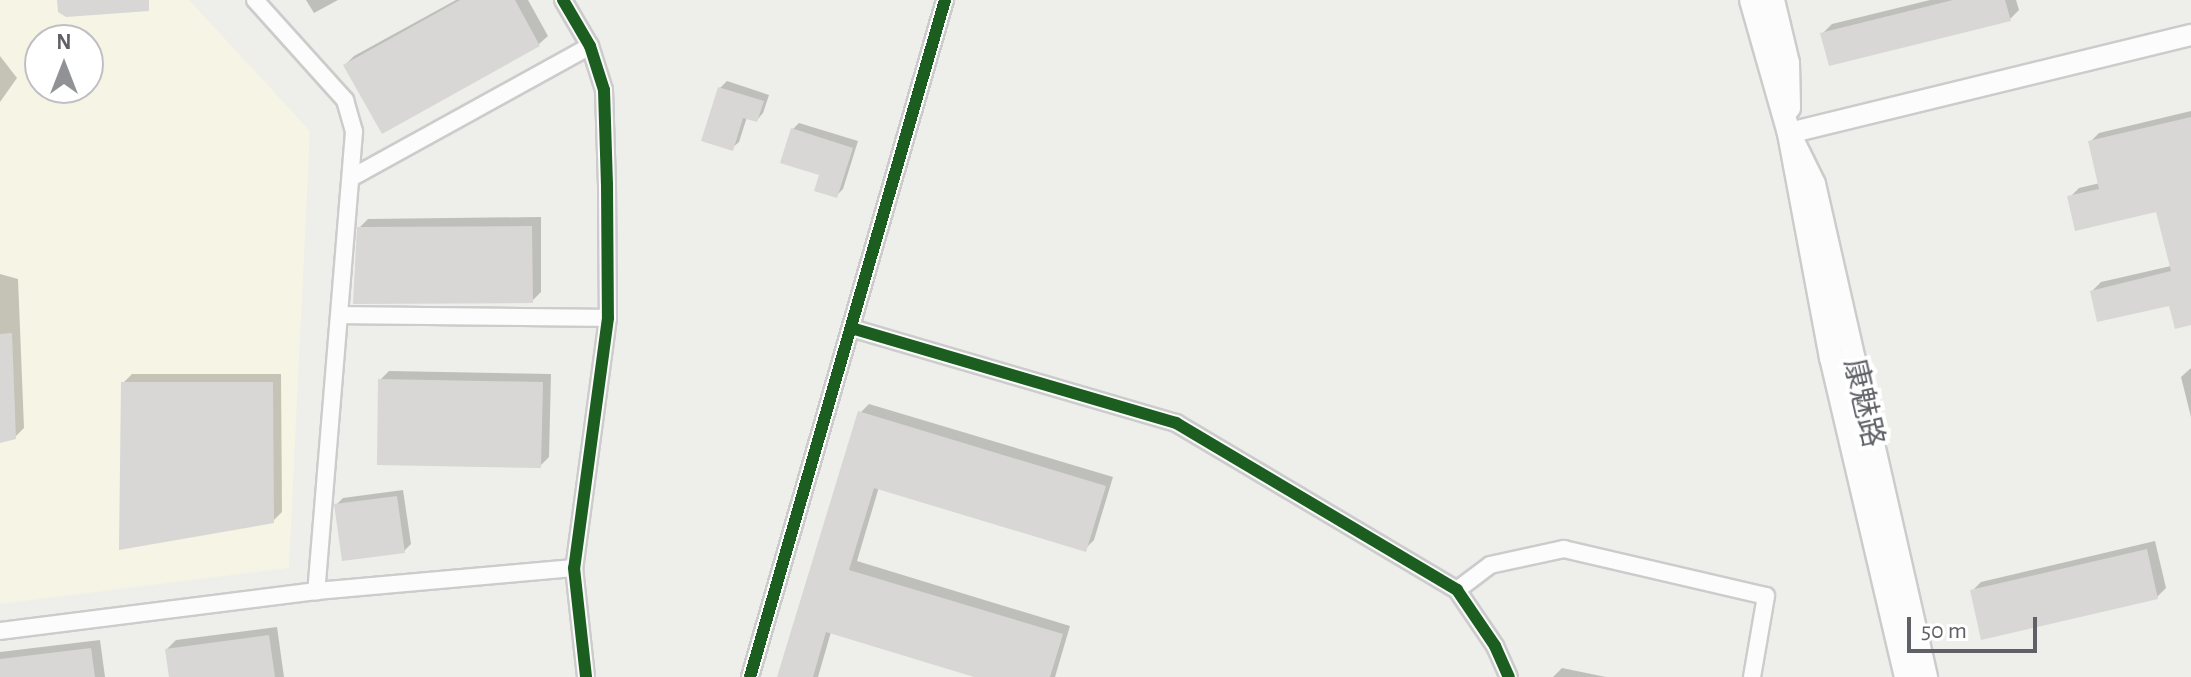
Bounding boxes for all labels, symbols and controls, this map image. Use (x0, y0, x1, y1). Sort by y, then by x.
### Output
north arrow (24, 24, 104, 104)
text: N (56, 31, 72, 53)
street label: 康魅路 (1835, 355, 1891, 451)
scale bar (1911, 601, 2041, 651)
text: 50 m (1921, 619, 1967, 643)

